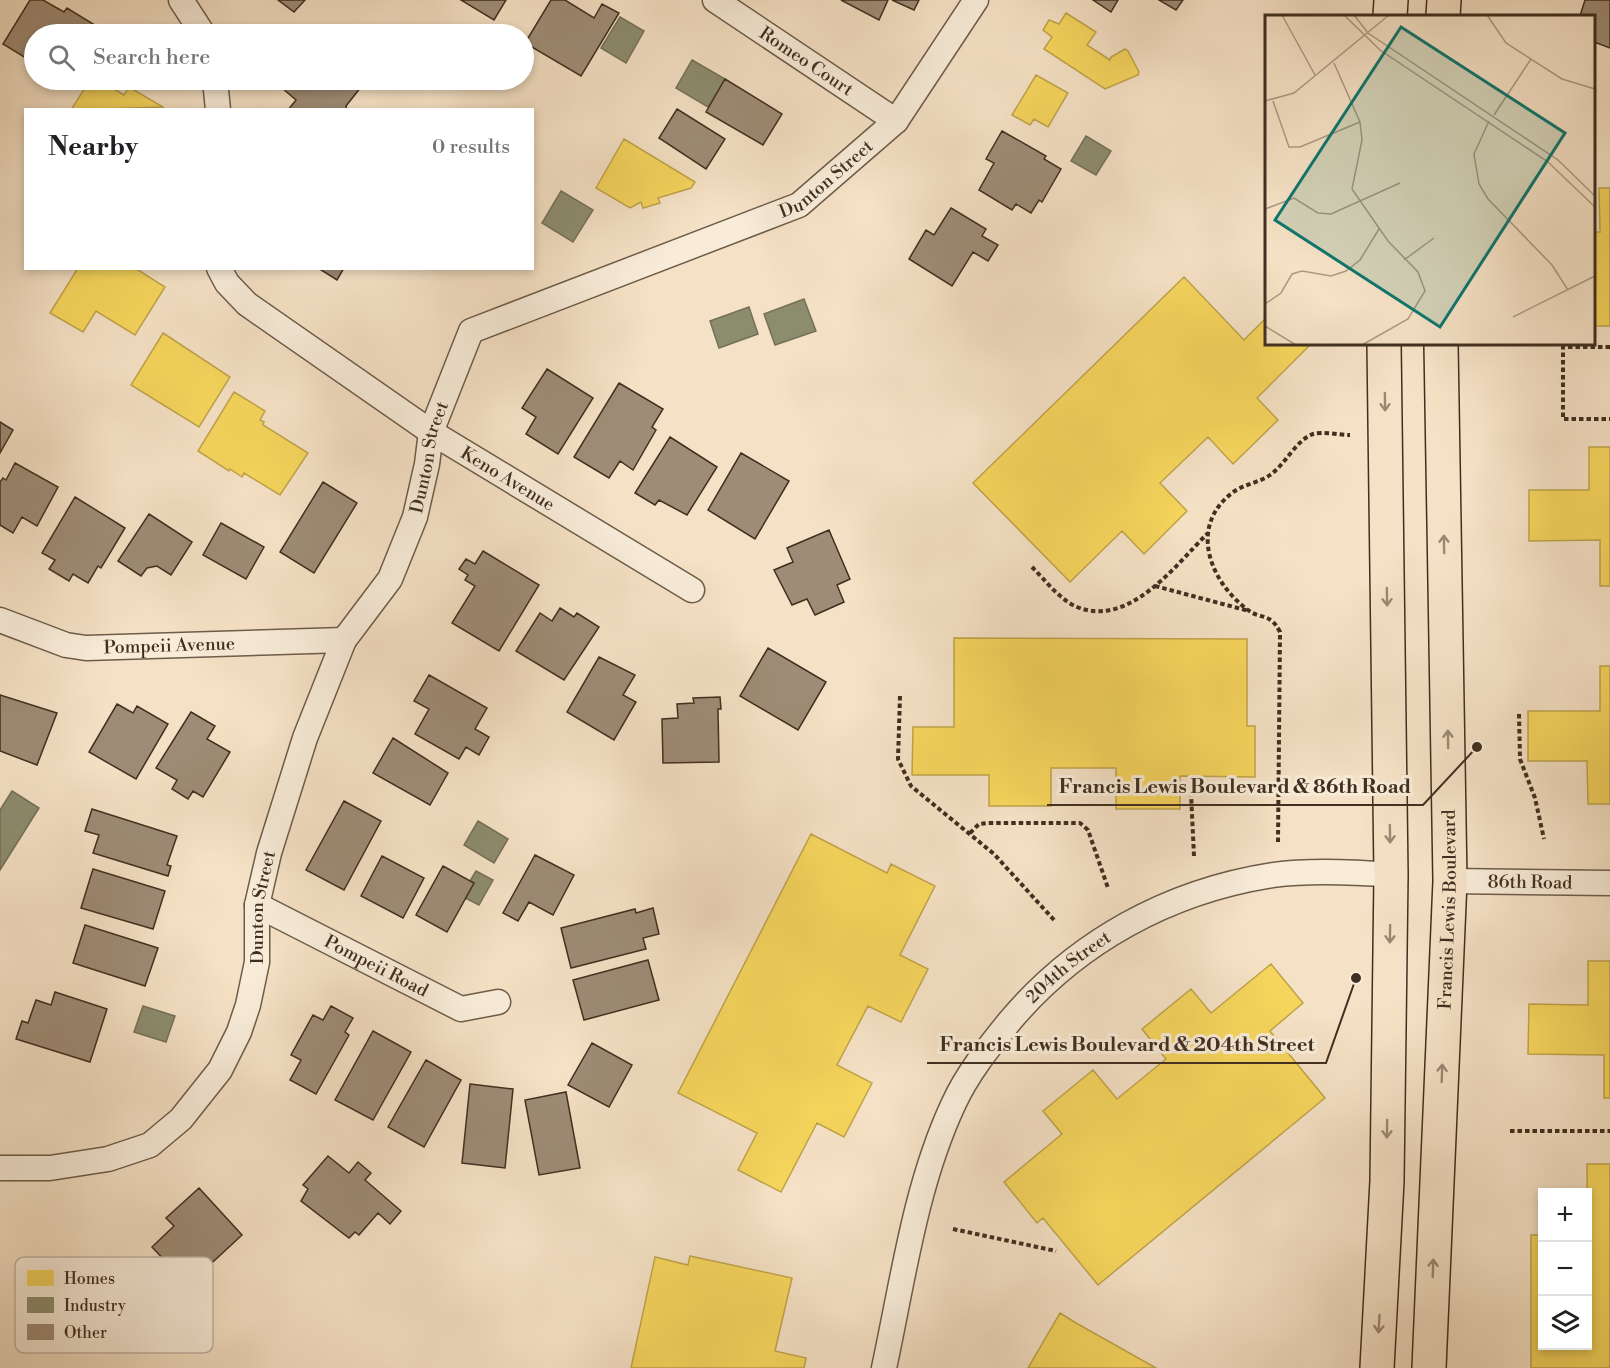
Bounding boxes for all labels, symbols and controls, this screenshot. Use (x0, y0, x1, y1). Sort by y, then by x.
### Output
inset map (1265, 15, 1595, 345)
street label: Romeo Court (755, 22, 858, 102)
search box (24, 24, 534, 90)
icon: search (45, 41, 78, 74)
text: Search here (93, 44, 210, 71)
text: Nearby (48, 131, 138, 163)
text: 0 results (432, 135, 510, 160)
street label: Dunton Street (776, 135, 879, 224)
one-way arrow (1379, 391, 1390, 411)
street label: Dunton Street (405, 397, 454, 516)
street label: Keno Avenue (456, 442, 559, 516)
one-way arrow (1439, 534, 1450, 554)
one-way arrow (1381, 586, 1393, 606)
street label: Pompeii Avenue (103, 632, 235, 659)
one-way arrow (1442, 729, 1454, 749)
callout: Francis Lewis Boulevard & 86th Road (1047, 767, 1423, 805)
text: Francis Lewis Boulevard & 86th Road (1059, 775, 1412, 800)
street label: Francis Lewis Boulevard (1433, 808, 1462, 1010)
one-way arrow (1384, 823, 1396, 843)
street label: Dunton Street (246, 848, 281, 964)
street label: 86th Road (1487, 870, 1573, 895)
one-way arrow (1384, 923, 1396, 943)
street label: 204th Street (1021, 926, 1116, 1008)
street label: Pompeii Road (320, 930, 433, 1003)
callout: Francis Lewis Boulevard & 204th Street (927, 1025, 1326, 1063)
text: Francis Lewis Boulevard & 204th Street (939, 1033, 1315, 1058)
one-way arrow (1436, 1063, 1447, 1083)
one-way arrow (1382, 1118, 1393, 1138)
map controls (1538, 1188, 1592, 1350)
button: + (1538, 1188, 1592, 1242)
button: − (1538, 1242, 1592, 1296)
legend (15, 1257, 213, 1353)
one-way arrow (1428, 1258, 1439, 1278)
text: Homes (64, 1269, 115, 1289)
text: Industry (64, 1296, 126, 1316)
button: layers (1538, 1296, 1592, 1350)
one-way arrow (1374, 1313, 1385, 1333)
text: Other (64, 1323, 107, 1343)

